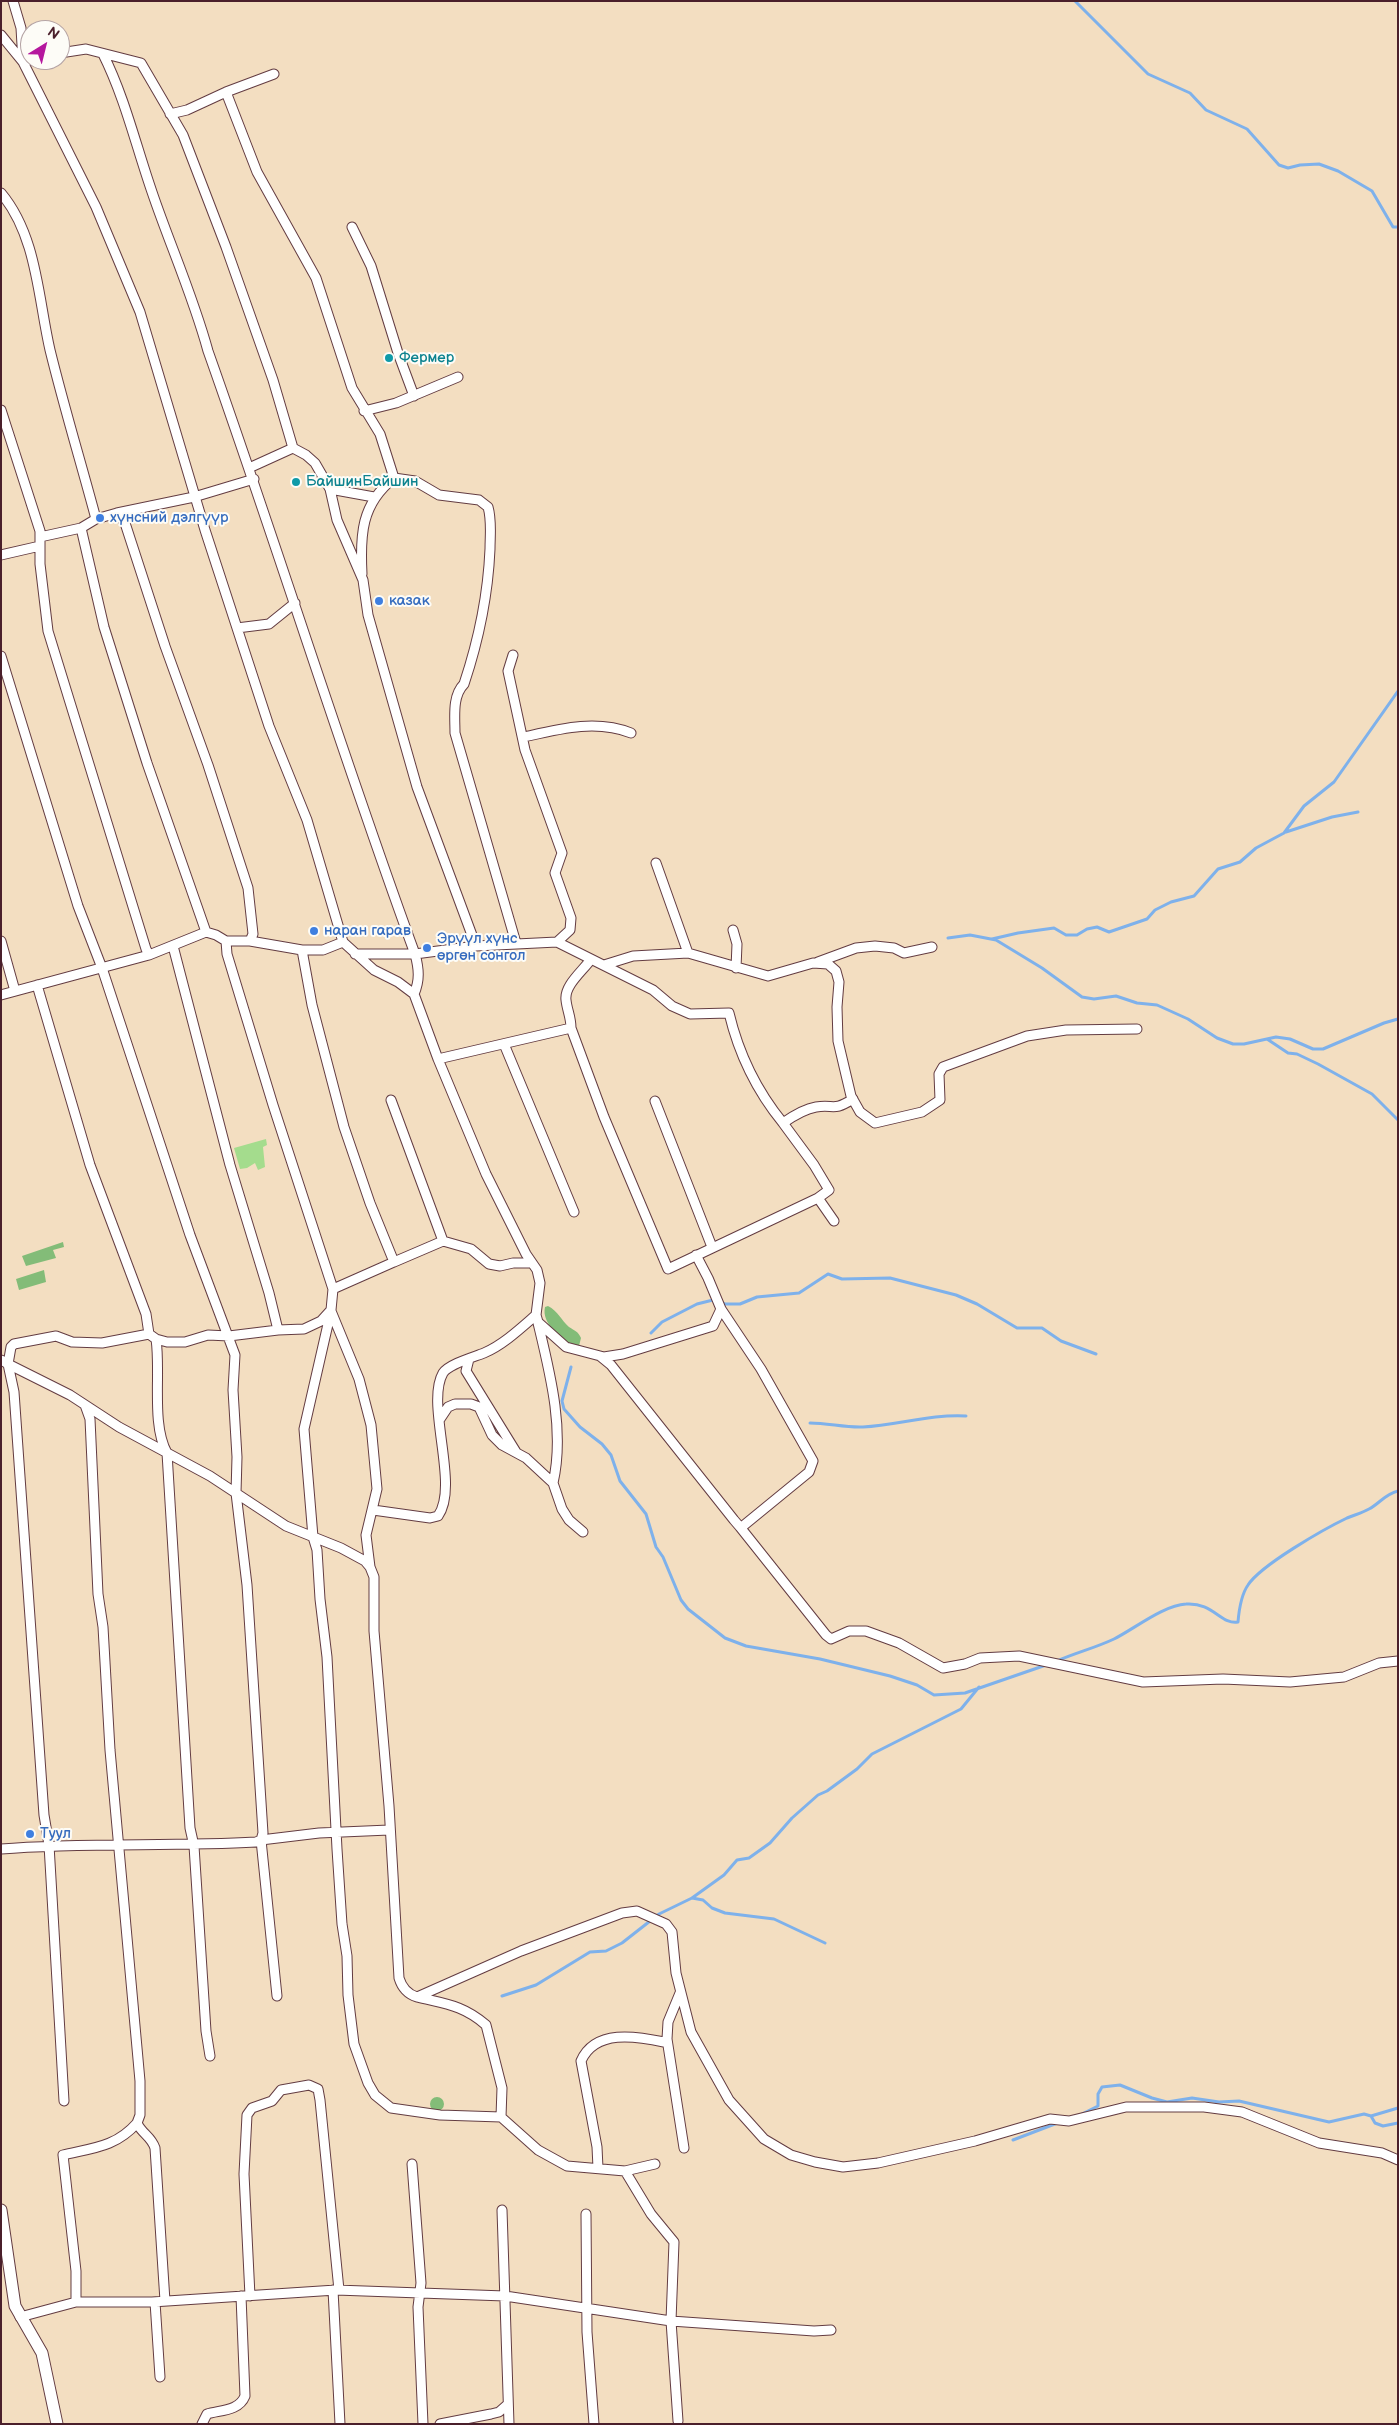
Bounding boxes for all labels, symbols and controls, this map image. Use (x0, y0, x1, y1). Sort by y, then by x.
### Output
north arrow (20, 20, 70, 70)
text: N (44, 23, 63, 43)
place label: Фермер (399, 349, 454, 367)
marker: Фермер (383, 352, 395, 364)
place label: БайшинБайшин (306, 473, 418, 491)
marker: БайшинБайшин (290, 476, 302, 488)
place label: хүнсний дэлгүүр (110, 509, 228, 527)
marker: хүнсний дэлгүүр (94, 512, 106, 524)
place label: казак (389, 592, 430, 610)
marker: казак (373, 595, 385, 607)
place label: наран гарав (324, 922, 411, 940)
marker: наран гарав (308, 925, 320, 937)
place label: Эрүүл хүнс өргөн сонгол (437, 930, 526, 965)
marker: Эрүүл хүнс өргөн сонгол (421, 942, 433, 954)
place label: Туул (40, 1825, 71, 1843)
marker: Туул (24, 1828, 36, 1840)

